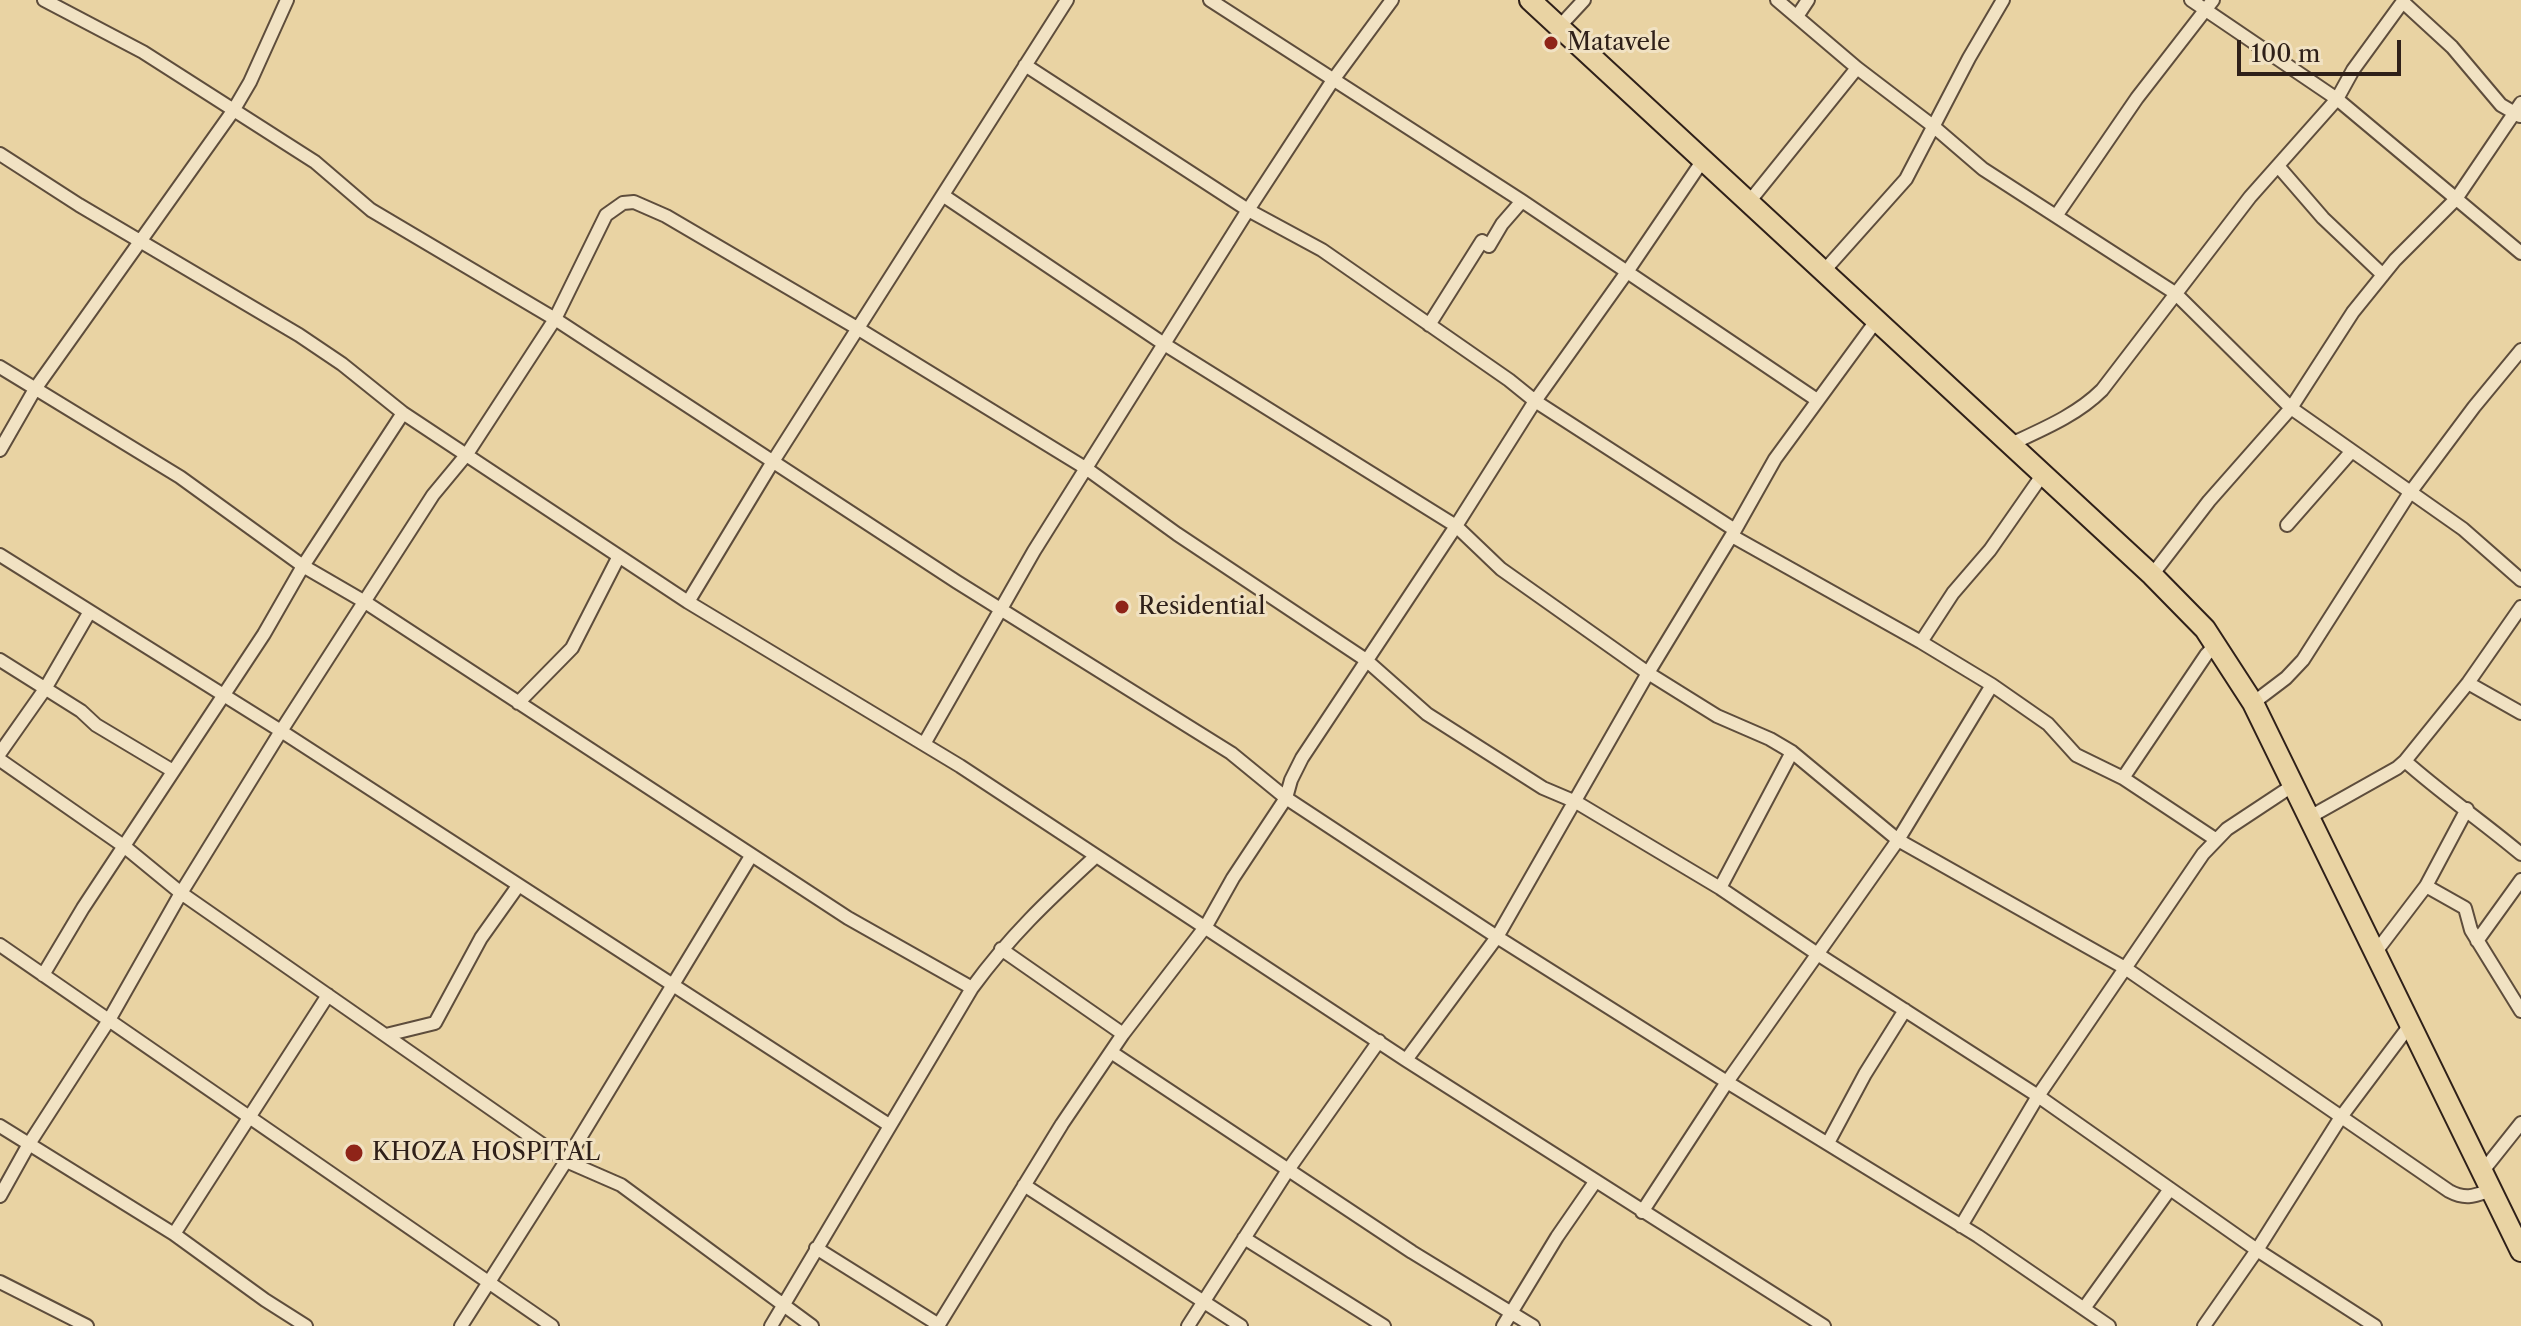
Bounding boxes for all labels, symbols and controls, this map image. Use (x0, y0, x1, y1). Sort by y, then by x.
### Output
scale bar (2241, 24, 2405, 74)
place label: Matavele (1567, 29, 1671, 57)
marker: Matavele (1542, 34, 1560, 52)
text: 100 m (2251, 39, 2320, 68)
place label: Residential (1138, 593, 1265, 621)
marker: Residential (1113, 598, 1131, 616)
place label: KHOZA HOSPITAL (372, 1139, 600, 1167)
marker: KHOZA HOSPITAL (343, 1142, 365, 1164)

